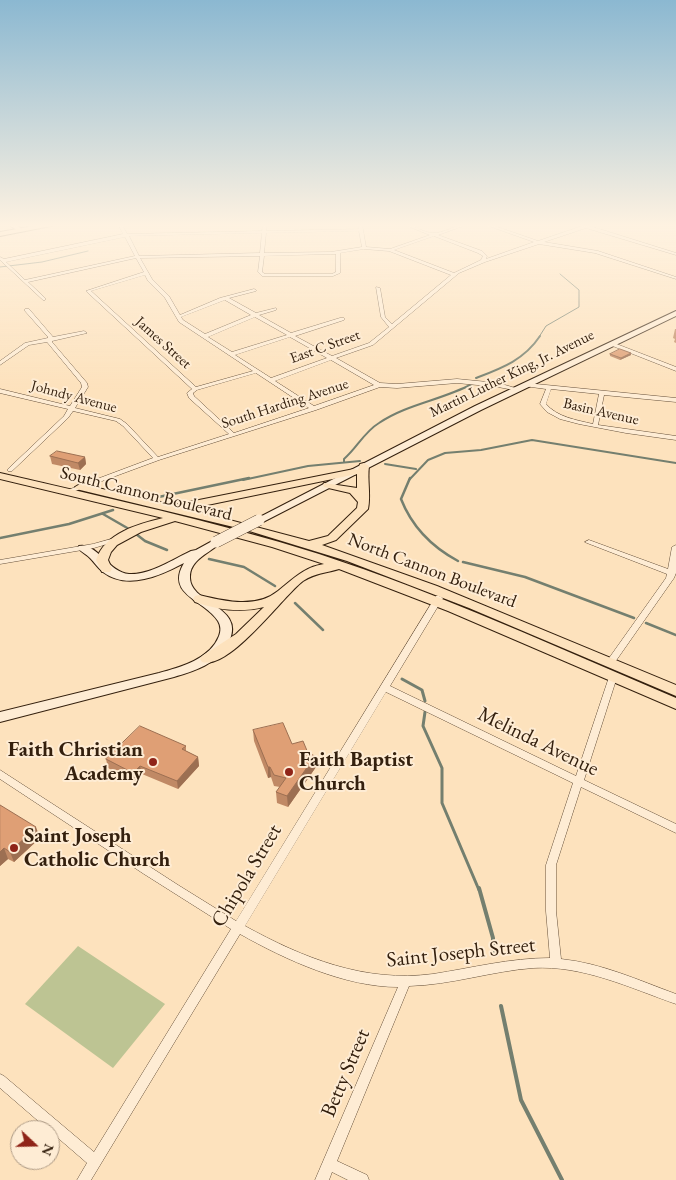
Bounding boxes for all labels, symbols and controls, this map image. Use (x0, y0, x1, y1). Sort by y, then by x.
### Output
street label: James Street (131, 313, 195, 373)
street label: East C Street (288, 326, 362, 368)
street label: Martin Luther King, Jr. Avenue (427, 326, 597, 422)
street label: South Harding Avenue (219, 375, 351, 433)
street label: Johndy Avenue (29, 377, 119, 417)
street label: Basin Avenue (561, 395, 641, 429)
street label: South Cannon Boulevard (58, 462, 234, 526)
street label: North Cannon Boulevard (345, 529, 519, 613)
street label: Melinda Avenue (473, 702, 603, 782)
place label: Faith Christian Academy (8, 737, 143, 787)
place label: Faith Baptist Church (299, 747, 413, 797)
marker: Faith Christian Academy (147, 756, 159, 768)
marker: Faith Baptist Church (283, 766, 295, 778)
street label: Chipola Street (206, 820, 288, 932)
place label: Saint Joseph Catholic Church (24, 823, 170, 873)
marker: Saint Joseph Catholic Church (8, 842, 20, 854)
street label: Saint Joseph Street (385, 933, 537, 973)
street label: Betty Street (316, 1025, 376, 1121)
north arrow (10, 1120, 60, 1170)
text: N (38, 1141, 59, 1159)

